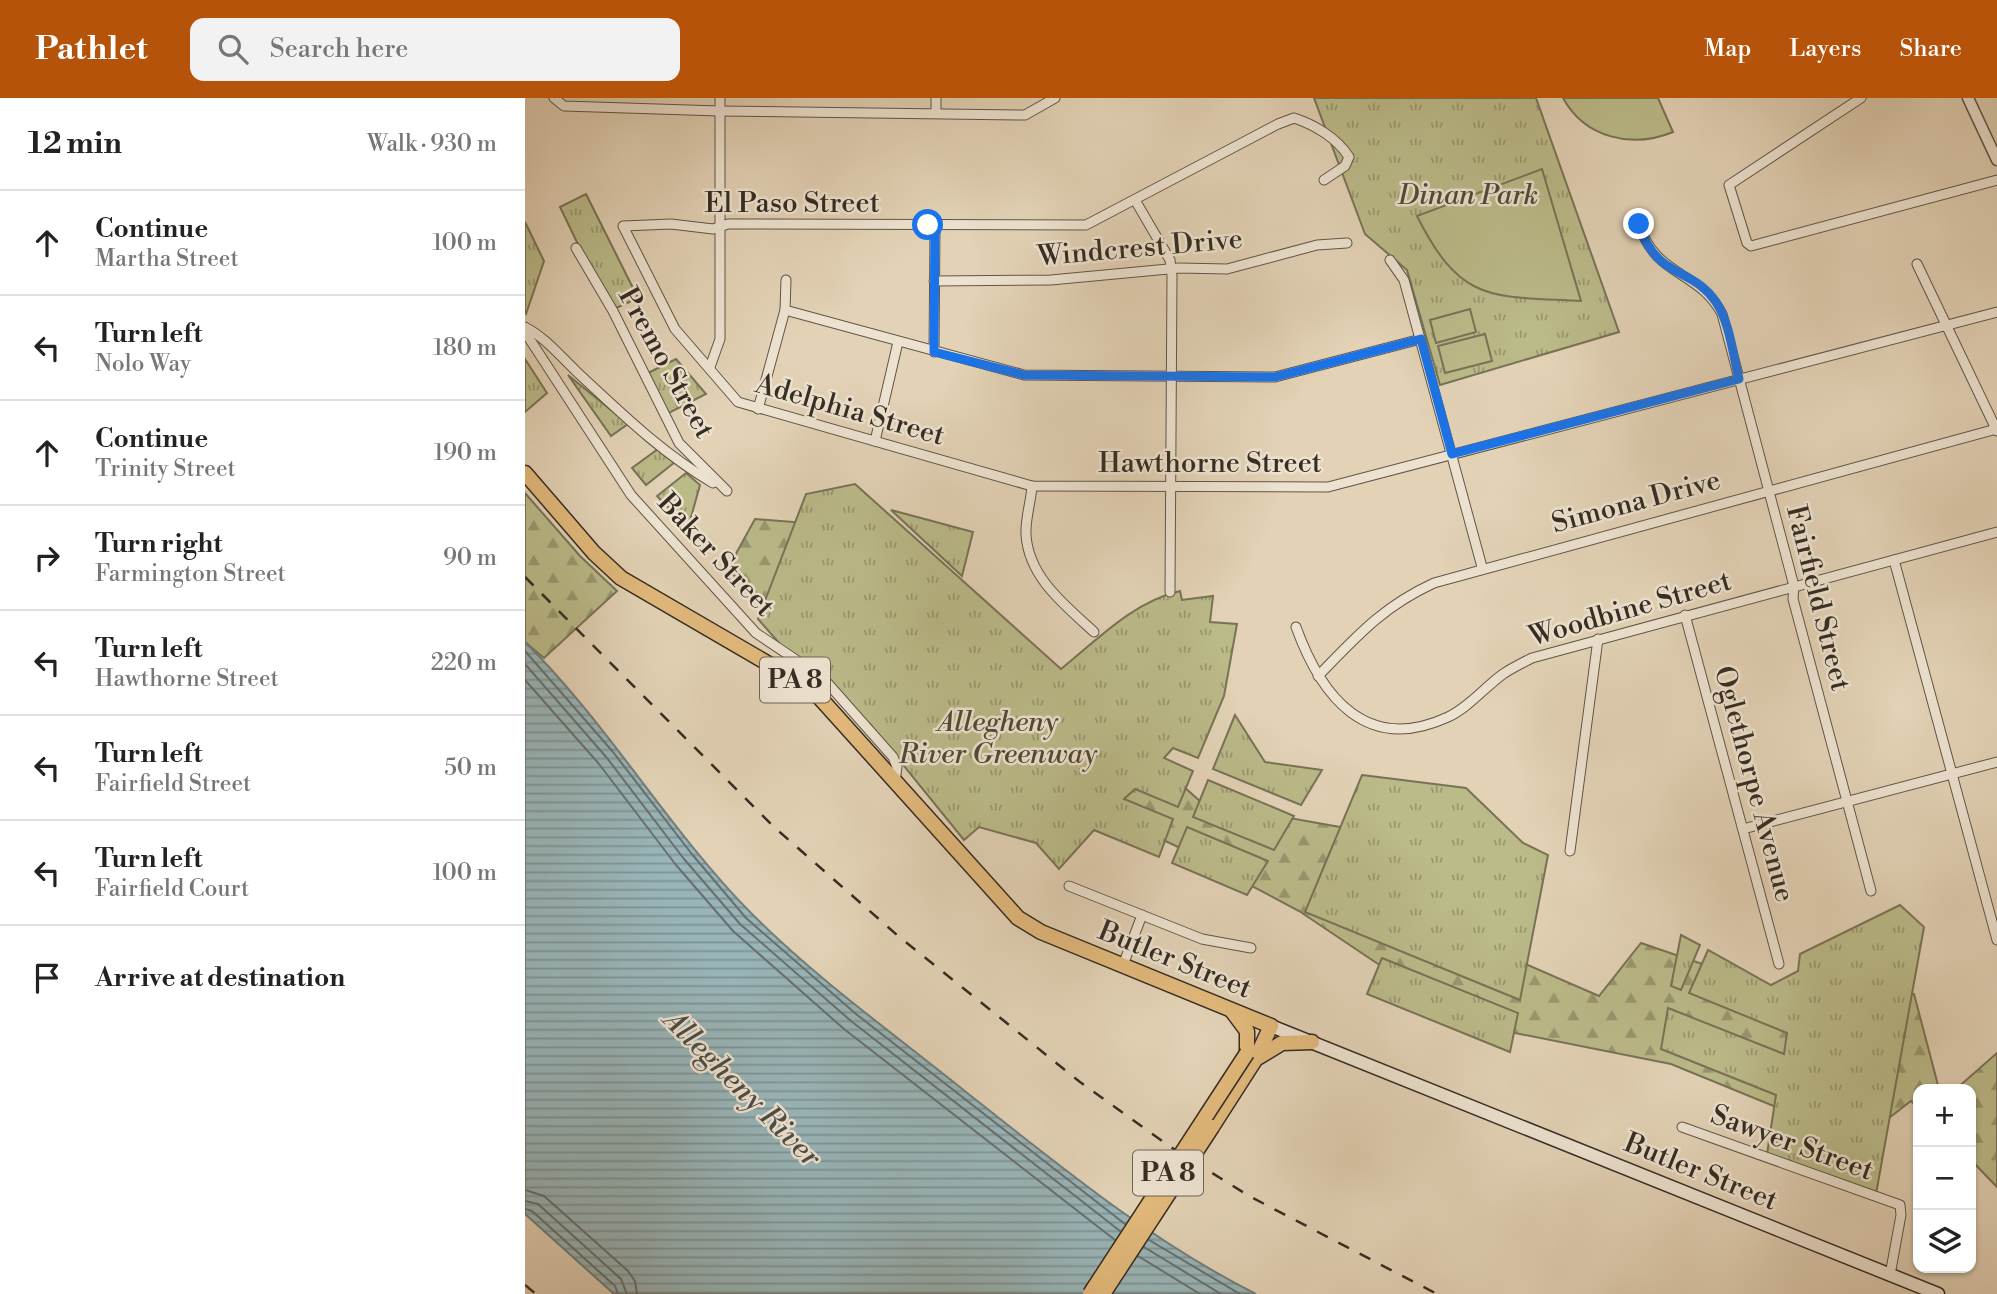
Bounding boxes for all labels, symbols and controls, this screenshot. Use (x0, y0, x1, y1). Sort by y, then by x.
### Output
search box (190, 18, 680, 81)
text: Pathlet (35, 29, 148, 70)
icon: search (214, 30, 252, 68)
text: Search here (270, 33, 408, 65)
text: Map (1704, 34, 1751, 64)
text: Layers (1789, 34, 1861, 64)
text: Share (1899, 34, 1962, 64)
text: 12 min (28, 125, 122, 163)
text: Walk · 930 m (367, 130, 497, 158)
park label: Dinan Park (1397, 178, 1538, 213)
street label: El Paso Street (704, 186, 880, 221)
route end (1623, 208, 1654, 239)
route start (912, 209, 943, 240)
text: Continue (95, 213, 208, 245)
street label: Windcrest Drive (1035, 222, 1244, 274)
icon: ahead (28, 224, 66, 262)
text: 100 m (432, 229, 497, 257)
text: Martha Street (95, 245, 239, 273)
street label: Premo Street (610, 281, 722, 445)
text: Turn left (95, 318, 203, 350)
icon: left (28, 329, 66, 367)
text: 180 m (433, 334, 497, 362)
text: Nolo Way (95, 350, 191, 378)
street label: Adelphia Street (750, 366, 949, 454)
text: Continue (95, 423, 208, 455)
icon: ahead (28, 434, 66, 472)
text: 190 m (434, 439, 497, 467)
street label: Hawthorne Street (1098, 446, 1322, 481)
text: Trinity Street (95, 455, 236, 483)
street label: Simona Drive (1548, 463, 1724, 541)
street label: Baker Street (649, 485, 782, 624)
street label: Fairfield Street (1778, 502, 1858, 695)
text: Turn right (95, 528, 223, 560)
icon: right (28, 539, 66, 577)
text: 90 m (443, 544, 497, 572)
text: Farmington Street (95, 560, 286, 588)
street label: Woodbine Street (1524, 563, 1735, 655)
text: Turn left (95, 633, 203, 665)
icon: left (28, 644, 66, 682)
text: 220 m (431, 649, 497, 677)
road number: PA 8 (760, 658, 830, 702)
street label: Oglethorpe Avenue (1706, 662, 1802, 906)
text: Hawthorne Street (95, 665, 279, 693)
park label: Allegheny River Greenway (898, 705, 1098, 772)
text: Turn left (95, 738, 203, 770)
icon: left (28, 749, 66, 787)
text: 50 m (444, 754, 497, 782)
text: Fairfield Street (95, 770, 251, 798)
text: Turn left (95, 843, 203, 875)
icon: left (28, 854, 66, 892)
text: 100 m (432, 859, 497, 887)
text: Fairfield Court (95, 875, 249, 903)
street label: Butler Street (1092, 913, 1257, 1007)
icon: arrive (28, 959, 66, 997)
text: Arrive at destination (95, 962, 345, 994)
water label: Allegheny River (653, 1000, 830, 1177)
map controls (1913, 1084, 1976, 1273)
button: + (1913, 1084, 1976, 1147)
street label: Sawyer Street (1706, 1097, 1878, 1189)
street label: Butler Street (1618, 1125, 1783, 1219)
button: − (1913, 1147, 1976, 1210)
road number: PA 8 (1133, 1150, 1203, 1196)
button: layers (1913, 1210, 1976, 1273)

